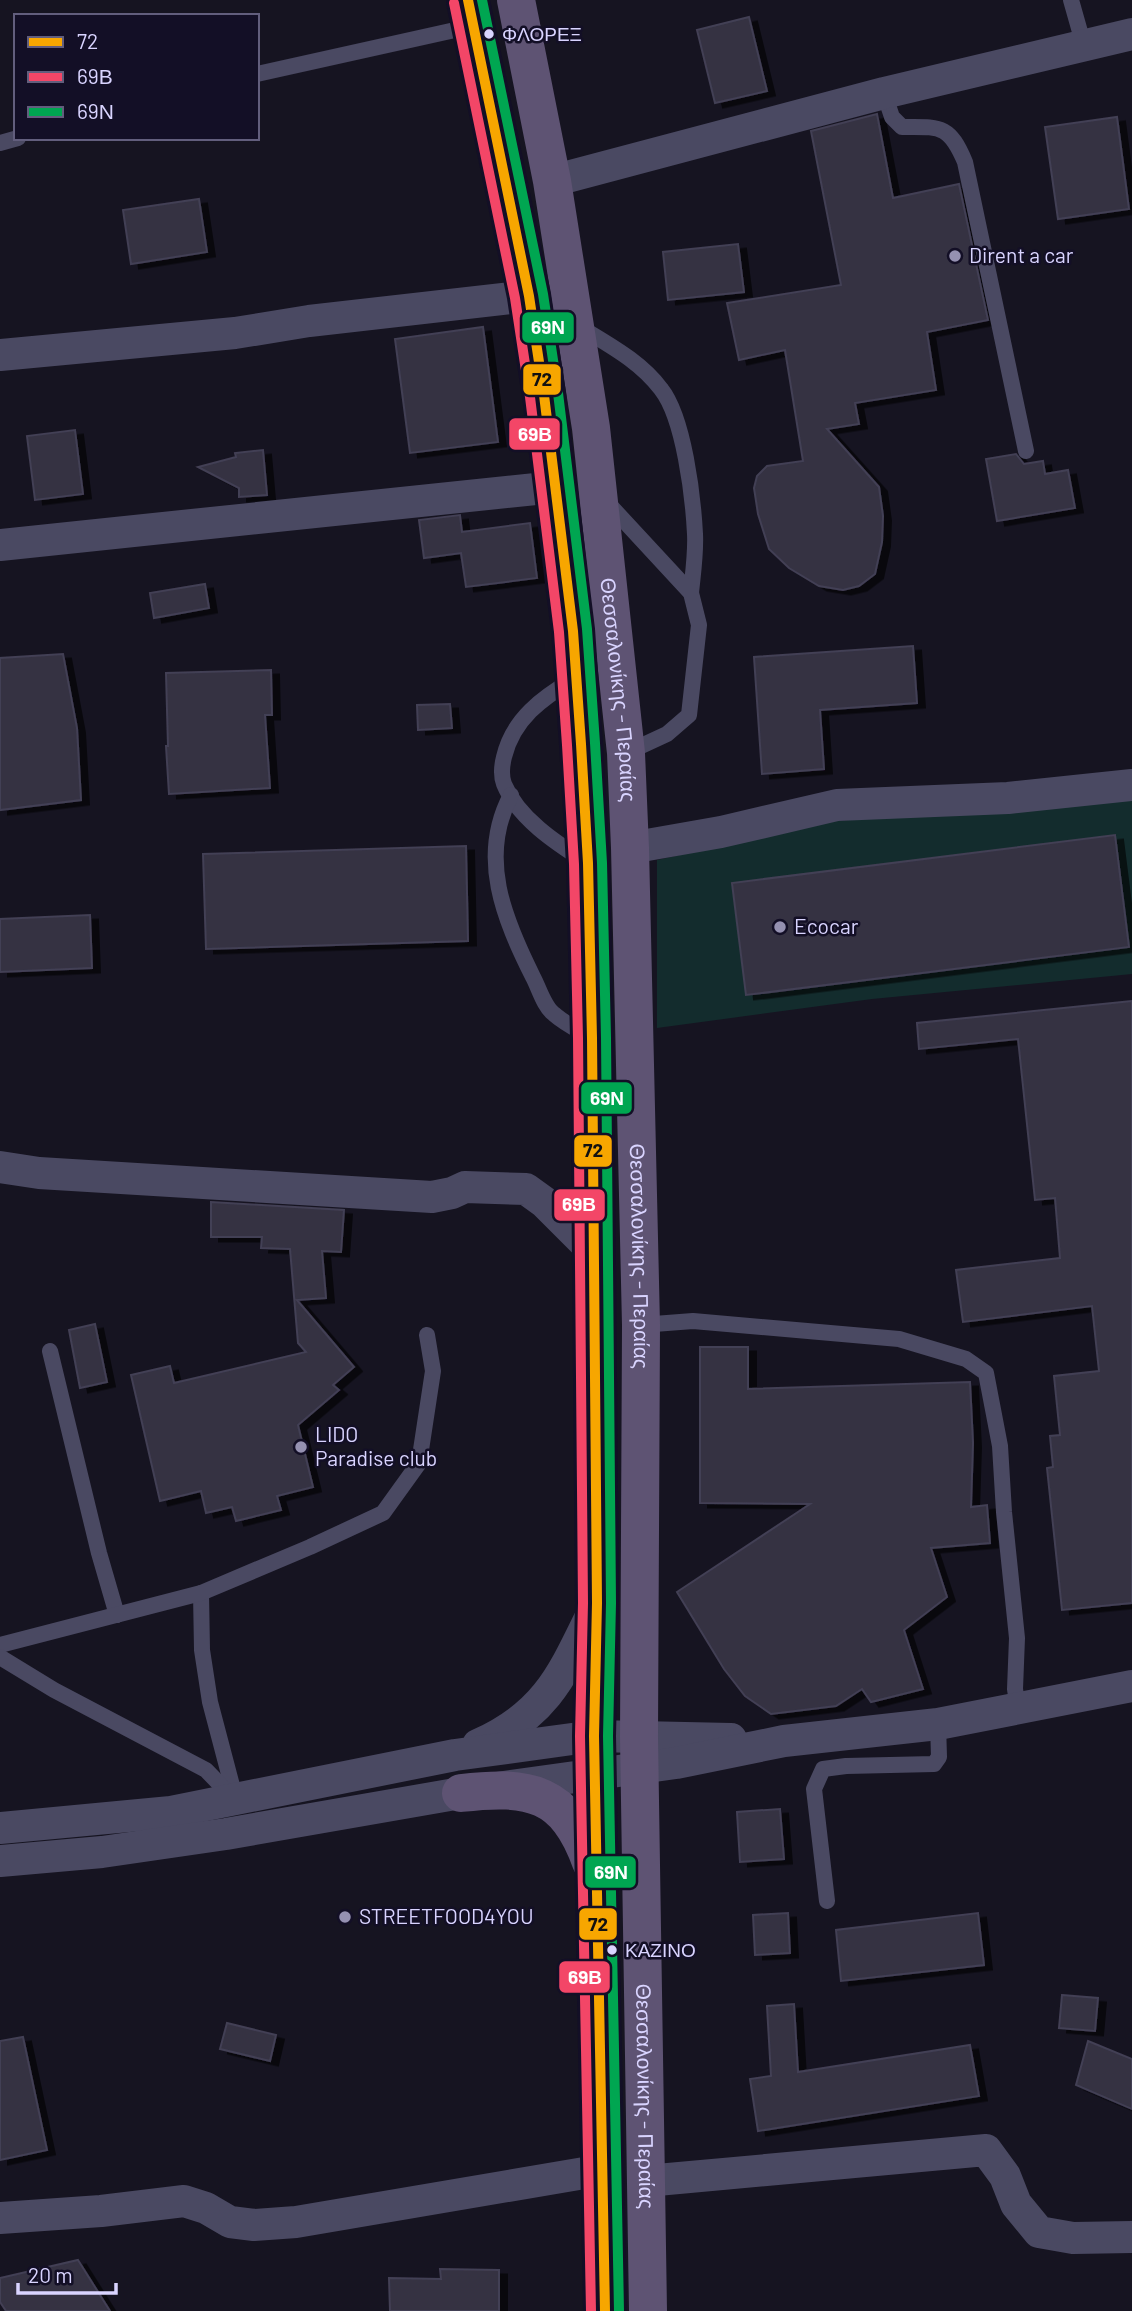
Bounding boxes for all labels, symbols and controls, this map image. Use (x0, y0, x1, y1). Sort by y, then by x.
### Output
legend (14, 14, 259, 140)
place label: ΦΛΟΡΕΞ (502, 22, 582, 45)
marker: ΦΛΟΡΕΞ (482, 27, 496, 41)
text: 72 (77, 28, 98, 53)
text: 69Β (77, 63, 113, 88)
text: 69Ν (77, 98, 114, 123)
place label: Dirent a car (969, 242, 1074, 267)
marker: Dirent a car (947, 248, 963, 264)
line badge: 69Ν (521, 311, 575, 344)
text: 69Ν (531, 315, 565, 338)
line badge: 72 (522, 363, 562, 396)
text: 72 (532, 367, 552, 390)
line badge: 69Β (508, 417, 561, 451)
text: 69Β (518, 422, 552, 445)
street label: Θεσσαλονίκης - Περαίας (596, 576, 642, 803)
place label: Ecocar (794, 913, 859, 938)
marker: Ecocar (772, 919, 788, 935)
line badge: 69Ν (580, 1081, 633, 1115)
text: 69Ν (590, 1086, 624, 1109)
line badge: 72 (573, 1134, 613, 1168)
text: 72 (583, 1138, 603, 1161)
street label: Θεσσαλονίκης - Περαίας (626, 1143, 655, 1369)
line badge: 69Β (553, 1188, 606, 1222)
text: 69Β (562, 1192, 596, 1215)
place label: LIDO Paradise club (315, 1421, 437, 1470)
marker: LIDO Paradise club (293, 1439, 309, 1455)
line badge: 69Ν (584, 1855, 637, 1889)
text: 69Ν (594, 1860, 628, 1883)
place label: STREETFOOD4YOU (359, 1903, 534, 1928)
line badge: 72 (578, 1907, 618, 1941)
marker: STREETFOOD4YOU (337, 1909, 353, 1925)
text: 72 (588, 1912, 608, 1935)
place label: ΚΑΖΙΝΟ (625, 1938, 696, 1961)
marker: ΚΑΖΙΝΟ (605, 1943, 619, 1957)
line badge: 69Β (558, 1960, 611, 1994)
text: 69Β (568, 1965, 602, 1988)
street label: Θεσσαλονίκης - Περαίας (632, 1983, 660, 2209)
scale bar (18, 2252, 116, 2296)
text: 20 m (28, 2262, 73, 2287)

